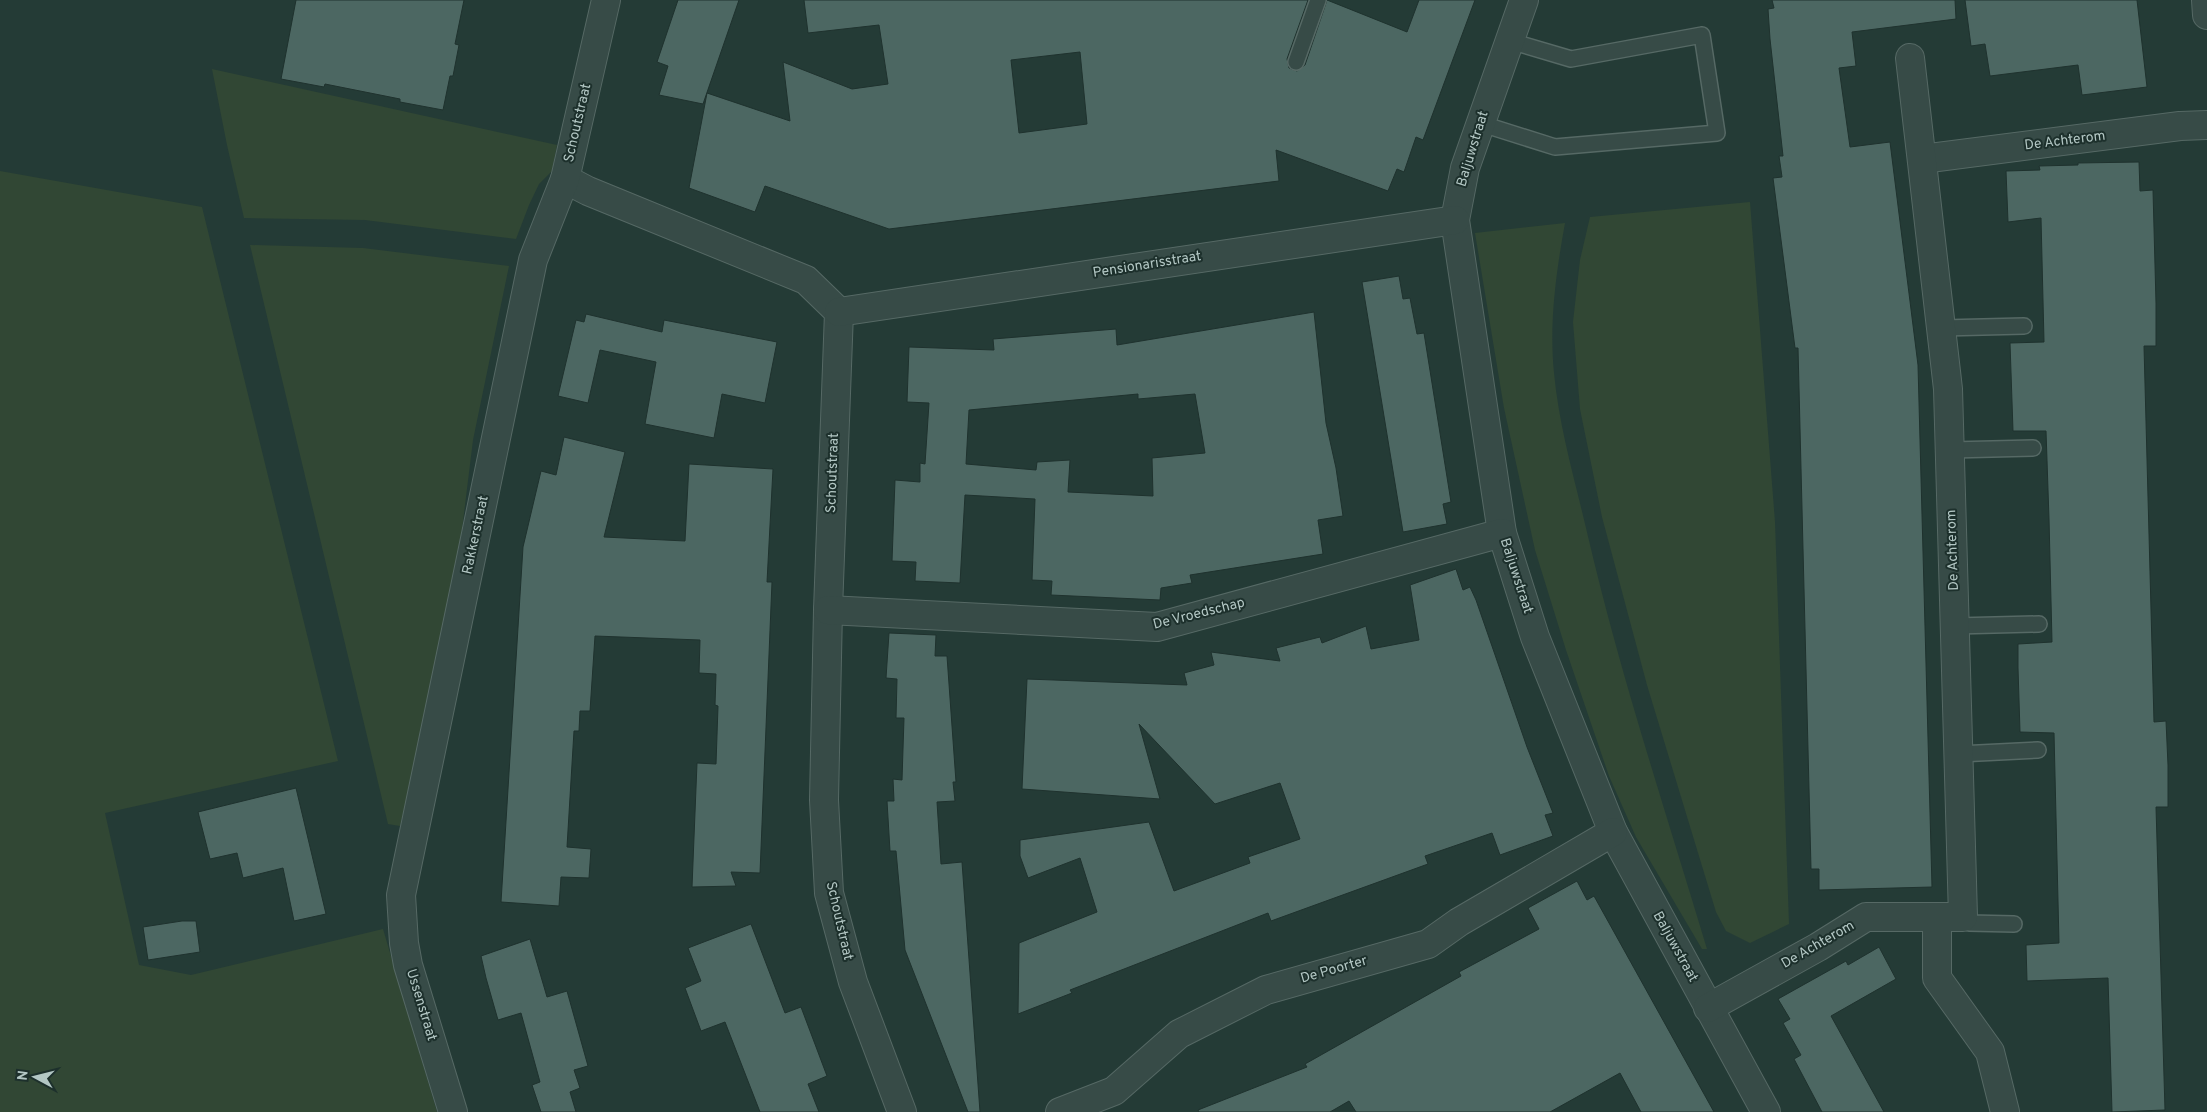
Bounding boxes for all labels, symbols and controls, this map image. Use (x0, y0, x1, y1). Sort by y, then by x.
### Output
street label: Schoutstraat (561, 82, 595, 164)
street label: Baljuwstraat (1453, 109, 1493, 189)
street label: De Achterom (2024, 128, 2106, 154)
street label: Pensionarisstraat (1092, 248, 1202, 282)
street label: Schoutstraat (823, 433, 843, 513)
street label: Rakkerstraat (459, 494, 493, 576)
street label: De Achterom (1943, 509, 1963, 591)
street label: Baljuwstraat (1496, 536, 1536, 616)
street label: De Vroedschap (1151, 594, 1247, 634)
street label: Schoutstraat (822, 880, 856, 962)
street label: Baljuwstraat (1649, 909, 1701, 985)
street label: De Achterom (1779, 917, 1857, 973)
street label: De Poorter (1299, 952, 1370, 988)
street label: Ussenstraat (402, 967, 440, 1043)
north arrow (10, 1052, 60, 1102)
text: N (15, 1070, 33, 1082)

